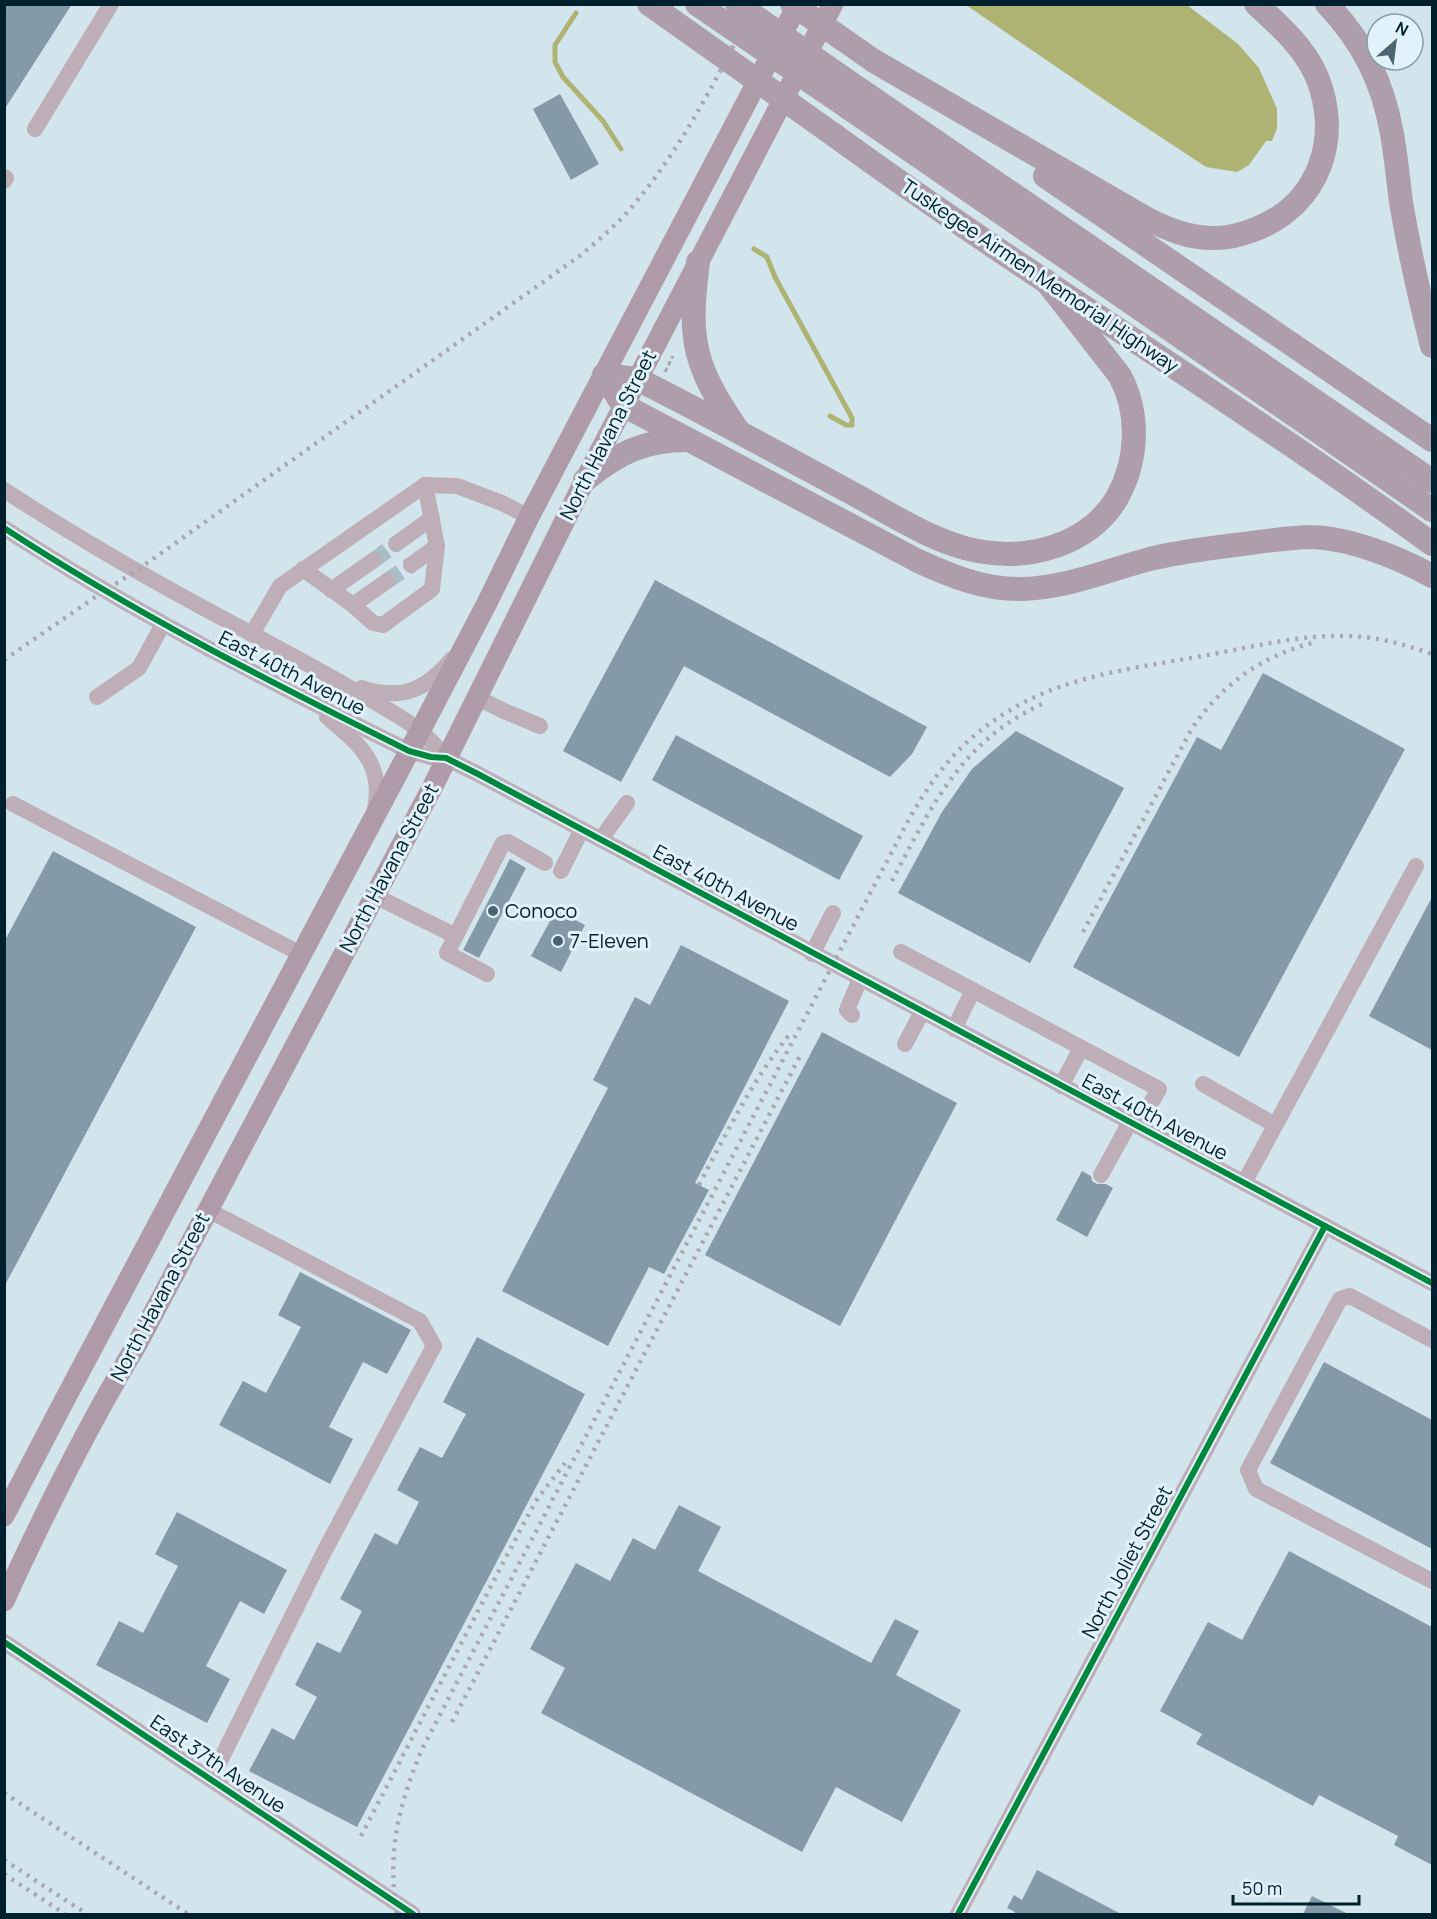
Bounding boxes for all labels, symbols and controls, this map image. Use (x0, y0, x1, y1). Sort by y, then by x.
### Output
north arrow (1365, 12, 1425, 72)
text: N (1392, 16, 1412, 41)
street label: Tuskegee Airmen Memorial Highway (896, 172, 1185, 379)
street label: North Havana Street (553, 345, 662, 524)
street label: East 40th Avenue (214, 624, 370, 721)
street label: North Havana Street (333, 779, 444, 957)
street label: East 40th Avenue (649, 838, 804, 937)
place label: Conoco (505, 897, 578, 924)
marker: Conoco (486, 904, 500, 918)
place label: 7-Eleven (570, 927, 649, 954)
marker: 7-Eleven (551, 934, 565, 948)
street label: East 40th Avenue (1078, 1067, 1233, 1166)
street label: North Havana Street (104, 1208, 215, 1386)
street label: North Joliet Street (1075, 1481, 1178, 1643)
street label: East 37th Avenue (145, 1708, 292, 1819)
scale bar (1233, 1868, 1359, 1906)
text: 50 m (1242, 1876, 1282, 1900)

